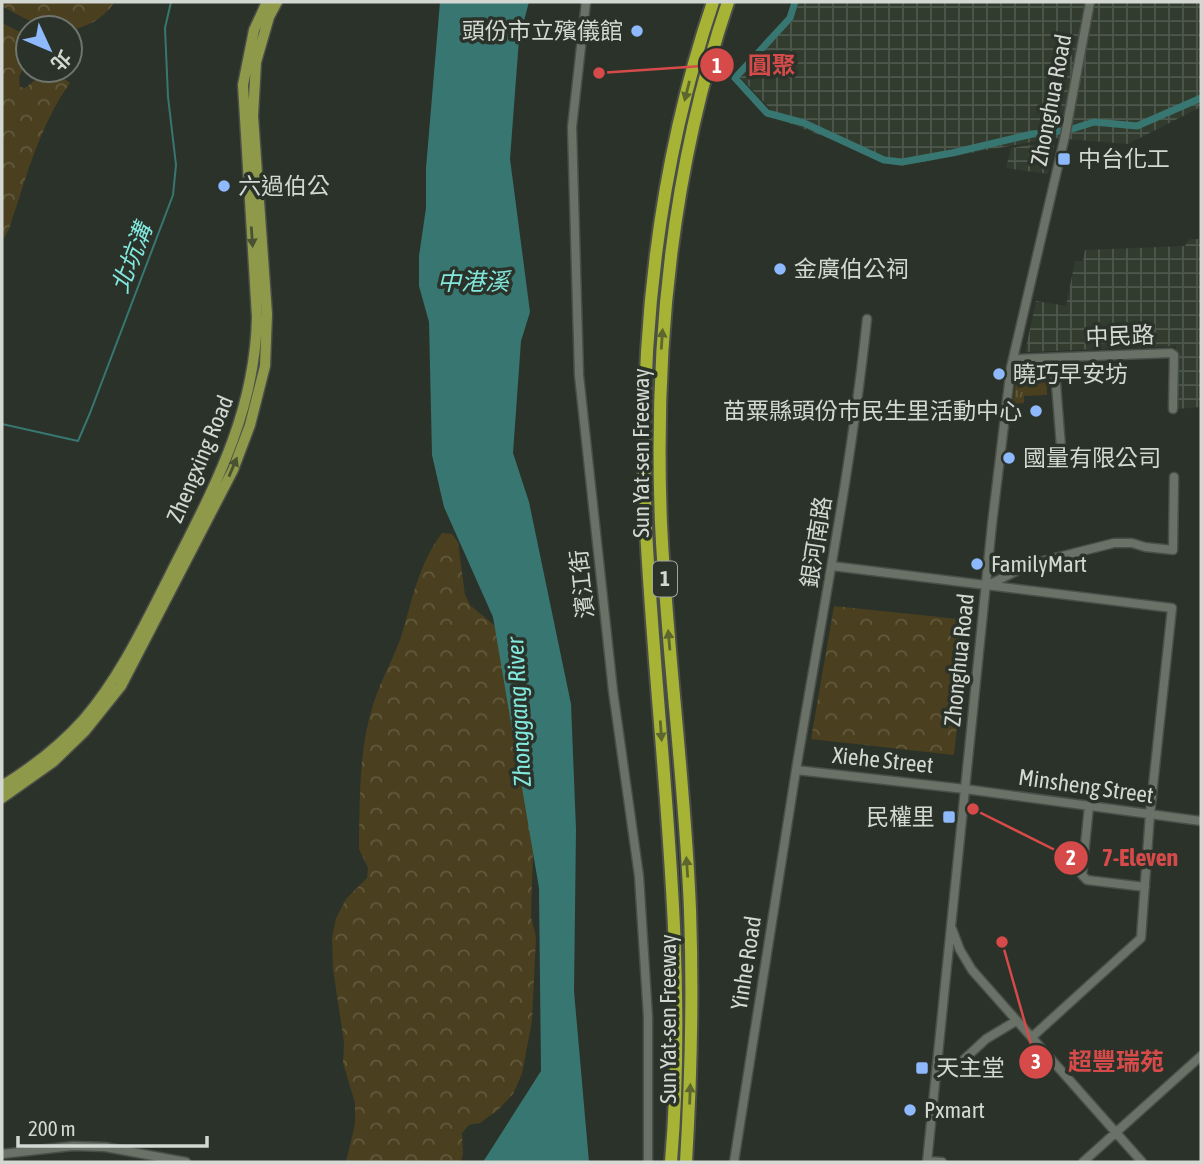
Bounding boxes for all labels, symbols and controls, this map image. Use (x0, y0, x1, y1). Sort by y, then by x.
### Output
north arrow (14, 14, 84, 84)
place label: 頭份市立殯儀館 (462, 18, 623, 44)
marker: 頭份市立殯儀館 (629, 23, 645, 39)
street label: Zhonghua Road (1026, 32, 1076, 168)
callout: 圓聚 (699, 43, 810, 88)
text: 北 (47, 46, 76, 75)
text: 圓聚 (748, 52, 796, 79)
text: 1 (712, 53, 722, 77)
one-way arrow (681, 80, 692, 102)
place label: 中台化工 (1078, 146, 1170, 172)
marker: 中台化工 (1056, 151, 1072, 167)
place label: 六過伯公 (238, 173, 330, 199)
marker: 六過伯公 (216, 178, 232, 194)
water label: 北坑溝 (106, 217, 158, 296)
one-way arrow (247, 226, 258, 248)
place label: 金廣伯公祠 (794, 256, 909, 282)
marker: 金廣伯公祠 (772, 261, 788, 277)
water label: 中港溪 (437, 268, 512, 295)
street label: 中民路 (1085, 322, 1155, 350)
one-way arrow (657, 328, 668, 350)
place label: 曉巧早安坊 (1013, 361, 1128, 387)
marker: 曉巧早安坊 (991, 366, 1007, 382)
street label: Sun Yat-sen Freeway (628, 368, 654, 538)
street label: Zhengxing Road (162, 391, 238, 527)
place label: 苗粟縣頭份巿民生里活動中心 (723, 398, 1022, 424)
marker: 苗粟縣頭份巿民生里活動中心 (1028, 403, 1044, 419)
place label: 國量有限公司 (1023, 445, 1161, 471)
marker: 國量有限公司 (1001, 450, 1017, 466)
one-way arrow (228, 456, 239, 477)
street label: 銀河南路 (796, 495, 836, 589)
street label: 濱江街 (565, 548, 599, 620)
place label: FamilyMart (991, 551, 1087, 577)
marker: FamilyMart (969, 556, 985, 572)
road number: 1 (653, 562, 677, 596)
street label: Zhonghua Road (939, 592, 979, 728)
one-way arrow (663, 629, 674, 651)
water label: Zhonggang River (501, 636, 536, 787)
one-way arrow (656, 720, 667, 742)
street label: Xiehe Street (831, 742, 935, 778)
street label: Minsheng Street (1017, 764, 1155, 808)
place label: 民權里 (866, 804, 935, 830)
marker: 民權里 (941, 809, 957, 825)
callout: 7-Eleven (1053, 835, 1193, 880)
text: 7-Eleven (1102, 844, 1178, 871)
text: 2 (1066, 845, 1076, 869)
one-way arrow (681, 855, 692, 877)
street label: Yinhe Road (726, 914, 766, 1012)
street label: Sun Yat-sen Freeway (655, 934, 681, 1104)
callout: 超豐瑞苑 (1019, 1040, 1178, 1085)
text: 超豐瑞苑 (1068, 1048, 1164, 1075)
text: 3 (1031, 1049, 1041, 1073)
place label: 天主堂 (936, 1055, 1005, 1081)
marker: 天主堂 (914, 1060, 930, 1076)
one-way arrow (684, 1083, 695, 1105)
place label: Pxmart (924, 1097, 985, 1123)
marker: Pxmart (902, 1102, 918, 1118)
scale bar (18, 1104, 206, 1148)
text: 200 m (28, 1116, 76, 1140)

